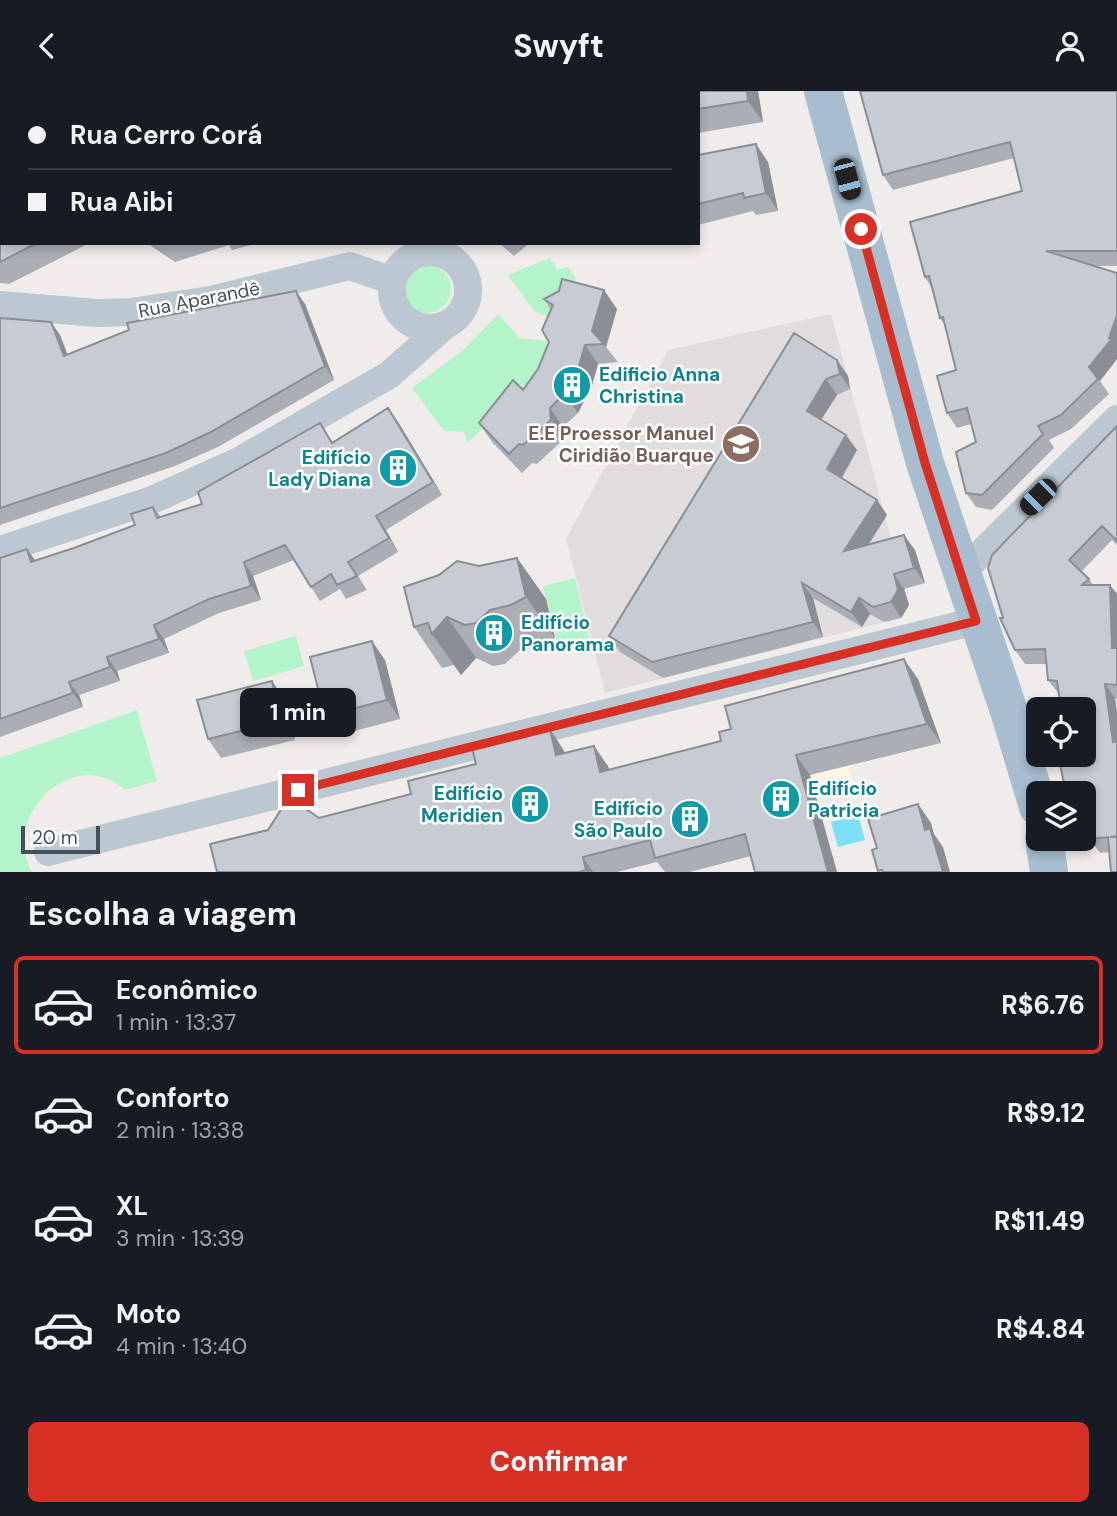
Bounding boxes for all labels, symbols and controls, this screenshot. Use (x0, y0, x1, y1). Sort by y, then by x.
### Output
text: Swyft (513, 25, 604, 67)
icon: back (28, 27, 66, 65)
icon: person (1051, 27, 1089, 65)
text: Rua Cerro Corá (70, 118, 263, 152)
car (832, 156, 863, 202)
text: Rua Aibi (70, 185, 173, 219)
route start (845, 213, 877, 245)
street label: Rua Aparandê (136, 275, 262, 324)
place label: Edificio Anna Christina (599, 362, 720, 409)
building icon: Edificio Anna Christina (551, 364, 593, 406)
place label: E.E Proessor Manuel Ciridião Buarque (528, 421, 714, 468)
school or university icon: E.E Proessor Manuel Ciridião Buarque (720, 423, 762, 465)
place label: Edifício Lady Diana (268, 445, 371, 492)
building icon: Edifício Lady Diana (377, 447, 419, 489)
car (1016, 475, 1061, 519)
place label: Edifício Panorama (521, 610, 614, 657)
building icon: Edifício Panorama (473, 612, 515, 654)
callout: 1 min (240, 689, 356, 737)
text: 1 min (270, 697, 326, 727)
map controls (1026, 697, 1096, 851)
button: locate (1026, 697, 1096, 767)
route end (282, 774, 314, 806)
place label: Edifício Patricia (808, 776, 879, 823)
building icon: Edifício Patricia (760, 778, 802, 820)
place label: Edifício Meridien (421, 781, 503, 828)
button: layers (1026, 781, 1096, 851)
building icon: Edifício Meridien (509, 783, 551, 825)
place label: Edifício São Paulo (574, 796, 663, 843)
building icon: Edifício São Paulo (669, 798, 711, 840)
scale bar (21, 823, 100, 855)
text: 20 m (32, 825, 78, 850)
text: Escolha a viagem (28, 893, 297, 935)
text: Econômico (116, 973, 258, 1007)
icon: car (32, 974, 95, 1037)
text: R$6.76 (1001, 988, 1085, 1022)
text: 1 min · 13:37 (116, 1007, 236, 1037)
text: Conforto (116, 1081, 230, 1115)
icon: car (32, 1082, 95, 1145)
text: R$9.12 (1007, 1096, 1085, 1130)
text: 2 min · 13:38 (116, 1115, 244, 1145)
text: XL (116, 1189, 148, 1223)
icon: car (32, 1190, 95, 1253)
text: R$11.49 (994, 1204, 1085, 1238)
text: 3 min · 13:39 (116, 1223, 245, 1253)
text: Moto (116, 1297, 181, 1331)
icon: car (32, 1298, 95, 1361)
text: R$4.84 (996, 1312, 1085, 1346)
text: 4 min · 13:40 (116, 1331, 247, 1361)
button: Confirmar (28, 1422, 1089, 1502)

